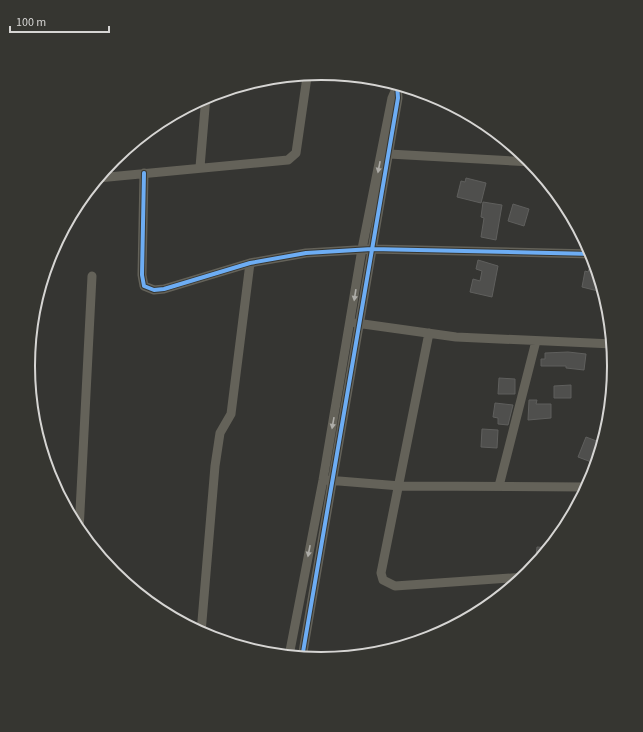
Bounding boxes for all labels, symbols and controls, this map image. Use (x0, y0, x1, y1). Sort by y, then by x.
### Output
scale bar (10, 8, 109, 34)
text: 100 m (16, 14, 46, 31)
one-way arrow (375, 161, 381, 173)
one-way arrow (352, 289, 358, 301)
one-way arrow (330, 417, 336, 429)
one-way arrow (306, 545, 312, 557)

